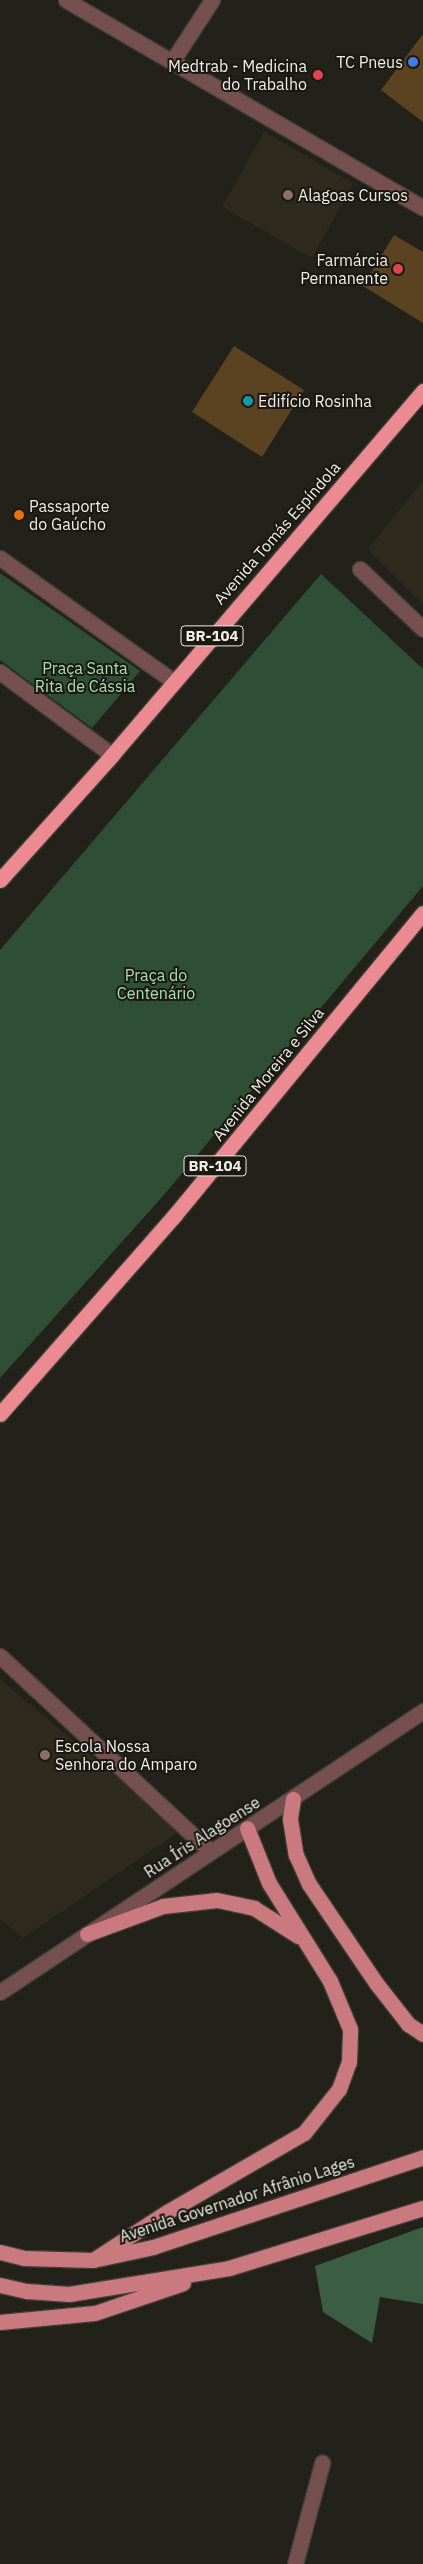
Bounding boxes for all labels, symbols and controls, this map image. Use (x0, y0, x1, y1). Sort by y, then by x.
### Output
place label: TC Pneus (336, 52, 403, 72)
place label: Medtrab - Medicina do Trabalho (168, 56, 307, 94)
marker: TC Pneus (407, 56, 419, 68)
marker: Medtrab - Medicina do Trabalho (311, 68, 325, 82)
place label: Alagoas Cursos (298, 185, 408, 205)
marker: Alagoas Cursos (282, 189, 294, 201)
place label: Farmárcia Permanente (300, 250, 388, 288)
marker: Farmárcia Permanente (392, 263, 404, 275)
place label: Edifício Rosinha (258, 391, 372, 411)
marker: Edifício Rosinha (242, 395, 254, 407)
street label: Avenida Tomás Espíndola (210, 458, 344, 608)
place label: Passaporte do Gaúcho (29, 496, 110, 534)
marker: Passaporte do Gaúcho (13, 509, 25, 521)
road number: BR-104 (180, 624, 244, 648)
park label: Praça Santa Rita de Cássia (35, 658, 135, 696)
park label: Praça do Centenário (117, 965, 195, 1003)
street label: Avenida Moreira e Silva (208, 1003, 328, 1145)
road number: BR-104 (182, 1154, 248, 1178)
place label: Escola Nossa Senhora do Amparo (55, 1736, 197, 1774)
marker: Escola Nossa Senhora do Amparo (39, 1749, 51, 1761)
street label: Rua Íris Alagoense (140, 1792, 264, 1882)
street label: Avenida Governador Afrânio Lages (117, 2152, 357, 2246)

